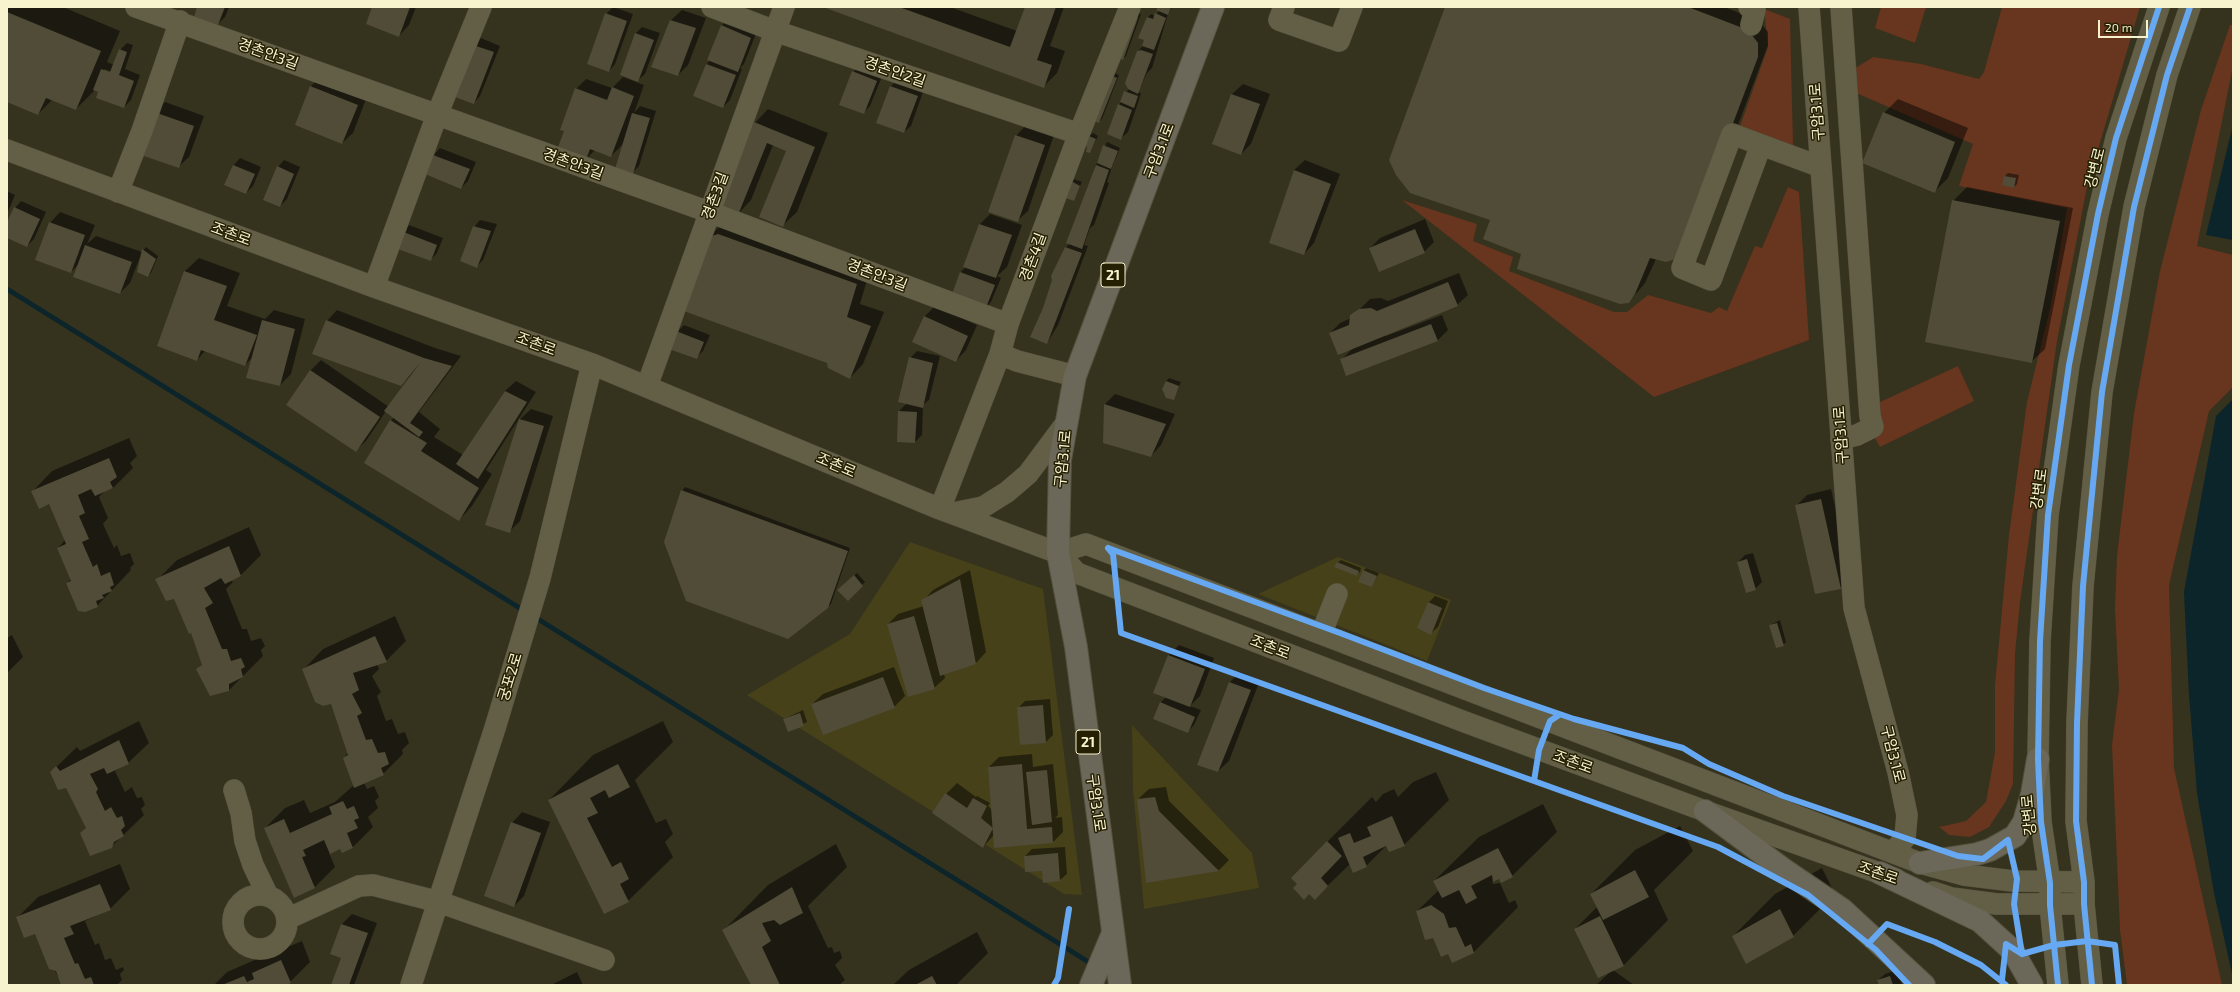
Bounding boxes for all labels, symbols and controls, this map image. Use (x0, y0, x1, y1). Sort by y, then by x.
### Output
scale bar (2100, 12, 2150, 38)
text: 20 m (2105, 20, 2132, 34)
street label: 경촌안3길 (235, 35, 301, 73)
street label: 경촌안2길 (862, 53, 928, 91)
street label: 구암3.1로 (1806, 82, 1828, 142)
street label: 구암3.1로 (1140, 120, 1178, 182)
street label: 경촌안3길 (540, 145, 606, 183)
street label: 강변로 (2081, 146, 2109, 190)
street label: 경촌3길 (698, 170, 732, 222)
street label: 조촌로 (208, 218, 254, 250)
street label: 경촌4길 (1016, 230, 1050, 284)
street label: 경촌안3길 (844, 255, 910, 295)
road number: 21 (1101, 263, 1125, 287)
street label: 조촌로 (513, 328, 559, 360)
street label: 구암3.1로 (1830, 405, 1852, 465)
street label: 구암3.1로 (1051, 429, 1075, 489)
street label: 조촌로 (813, 449, 859, 481)
street label: 강변로 (2027, 467, 2051, 511)
street label: 조촌로 (1247, 631, 1293, 663)
street label: 궁포2로 (494, 651, 526, 703)
street label: 구암3.1로 (1877, 723, 1909, 785)
road number: 21 (1076, 730, 1100, 754)
street label: 조촌로 (1550, 746, 1596, 778)
street label: 구암3.1로 (1083, 773, 1109, 833)
street label: 강변로 (2018, 794, 2040, 836)
street label: 조촌로 (1855, 858, 1901, 888)

